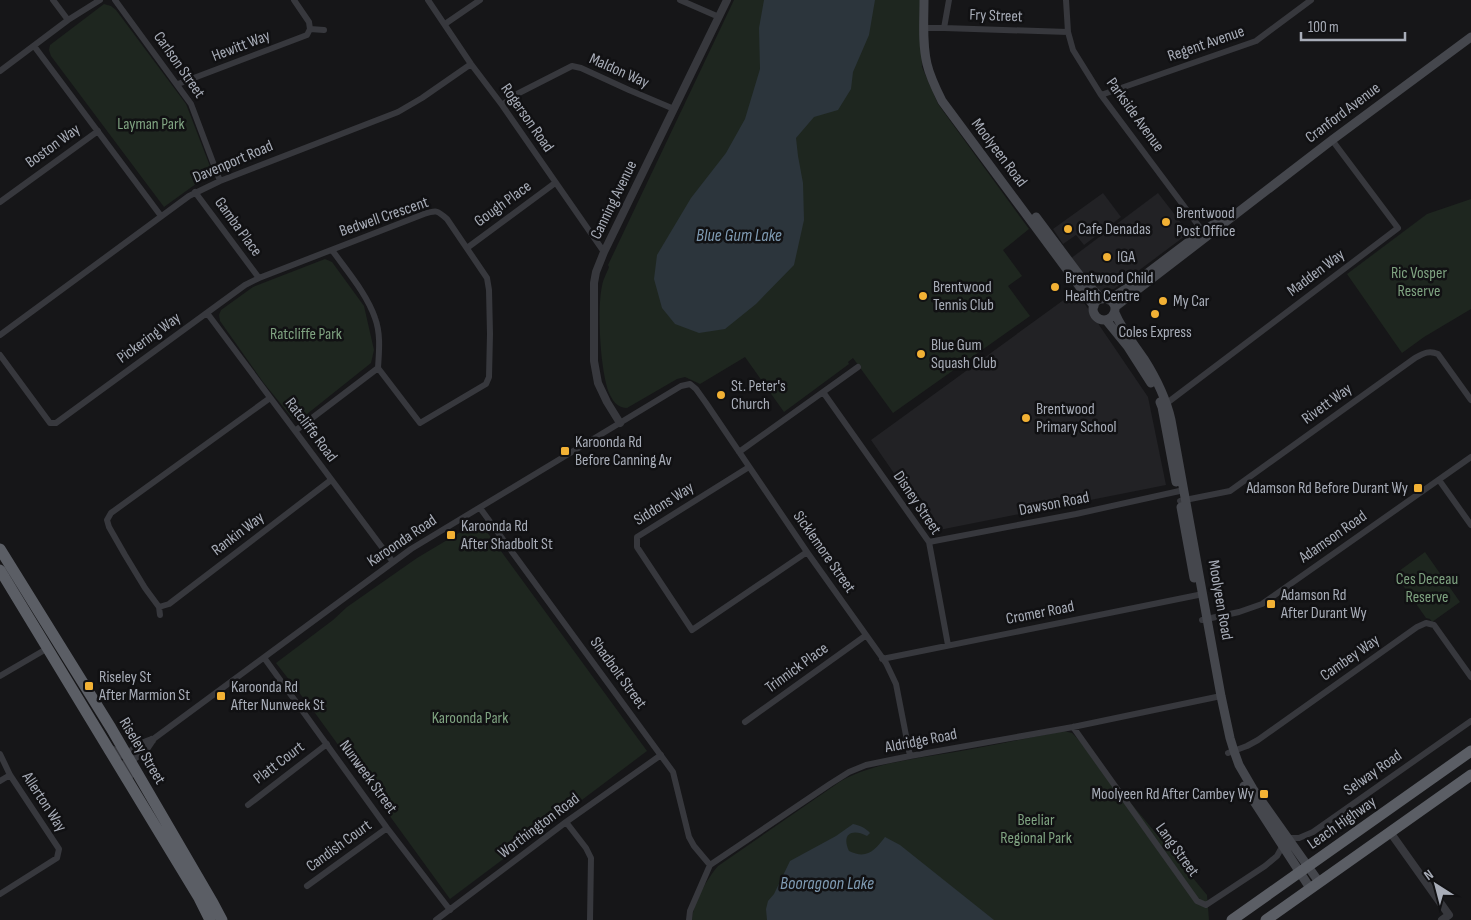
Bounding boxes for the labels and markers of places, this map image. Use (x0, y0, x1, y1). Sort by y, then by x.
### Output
place label: Brentwood Post Office (1176, 204, 1235, 241)
marker: Brentwood Post Office (1160, 216, 1172, 228)
place label: Cafe Denadas (1078, 220, 1151, 239)
marker: Cafe Denadas (1062, 223, 1074, 235)
place label: IGA (1117, 248, 1135, 267)
marker: IGA (1101, 251, 1113, 263)
place label: Brentwood Child Health Centre (1065, 269, 1153, 306)
place label: Brentwood Tennis Club (933, 278, 994, 315)
marker: Brentwood Child Health Centre (1049, 281, 1061, 293)
marker: Brentwood Tennis Club (917, 290, 929, 302)
place label: My Car (1173, 292, 1210, 311)
marker: My Car (1157, 295, 1169, 307)
marker: Coles Express (1149, 308, 1161, 320)
place label: Coles Express (1118, 323, 1192, 342)
place label: Blue Gum Squash Club (931, 336, 997, 373)
marker: Blue Gum Squash Club (915, 348, 927, 360)
place label: St. Peter's Church (731, 377, 786, 414)
marker: St. Peter's Church (715, 389, 727, 401)
place label: Brentwood Primary School (1036, 400, 1117, 437)
marker: Brentwood Primary School (1020, 412, 1032, 424)
place label: Karoonda Rd Before Canning Av (575, 433, 672, 470)
marker: Karoonda Rd Before Canning Av (559, 445, 571, 457)
place label: Adamson Rd Before Durant Wy (1245, 479, 1408, 498)
marker: Adamson Rd Before Durant Wy (1412, 482, 1424, 494)
place label: Karoonda Rd After Shadbolt St (460, 517, 553, 554)
marker: Karoonda Rd After Shadbolt St (445, 529, 457, 541)
place label: Adamson Rd After Durant Wy (1280, 586, 1367, 623)
marker: Adamson Rd After Durant Wy (1265, 598, 1277, 610)
place label: Riseley St After Marmion St (98, 668, 190, 705)
place label: Karoonda Rd After Nunweek St (230, 678, 325, 715)
marker: Riseley St After Marmion St (83, 680, 95, 692)
marker: Karoonda Rd After Nunweek St (215, 690, 227, 702)
place label: Moolyeen Rd After Cambey Wy (1092, 785, 1254, 804)
marker: Moolyeen Rd After Cambey Wy (1258, 788, 1270, 800)

